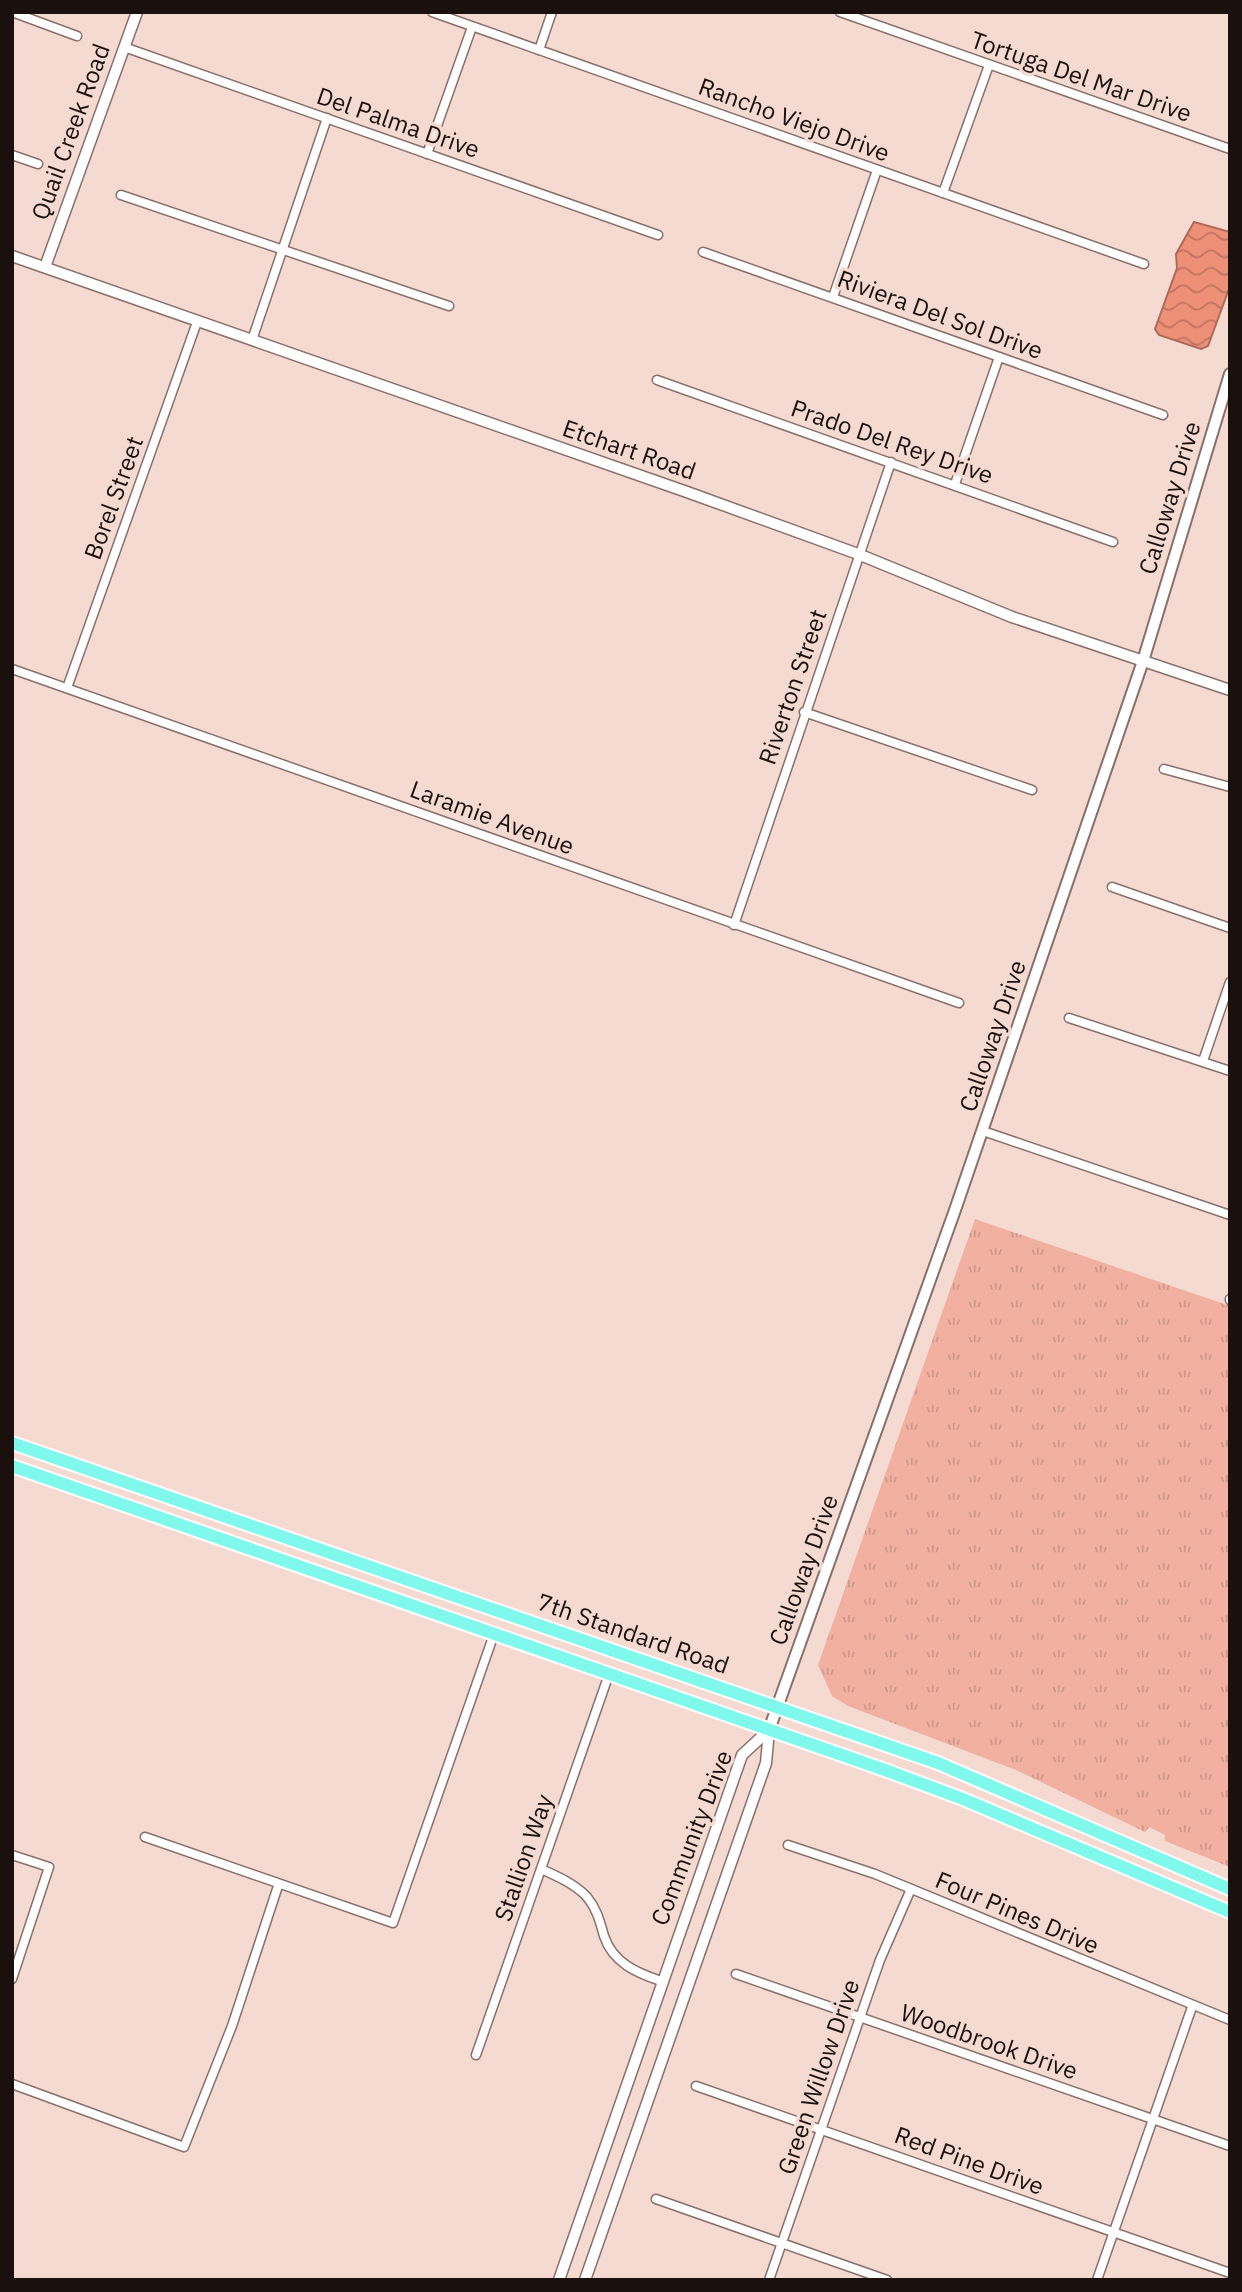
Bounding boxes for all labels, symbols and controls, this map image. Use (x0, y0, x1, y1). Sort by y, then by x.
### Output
street label: Tortuga Del Mar Drive (967, 23, 1196, 129)
street label: Quail Creek Road (23, 39, 117, 224)
street label: Rancho Viejo Drive (694, 70, 894, 168)
street label: Del Palma Drive (313, 79, 484, 165)
street label: Riviera Del Sol Drive (833, 262, 1047, 366)
street label: Prado Del Rey Drive (787, 391, 998, 491)
street label: Etchart Road (558, 411, 700, 487)
street label: Calloway Drive (1131, 417, 1207, 578)
street label: Borel Street (76, 432, 150, 564)
street label: Riverton Street (751, 605, 834, 768)
street label: Laramie Avenue (406, 773, 579, 862)
street label: Calloway Drive (951, 956, 1033, 1116)
street label: Calloway Drive (761, 1490, 845, 1649)
street label: 7th Standard Road (533, 1585, 734, 1681)
street label: Community Drive (643, 1745, 739, 1930)
street label: Stallion Way (486, 1790, 560, 1926)
street label: Four Pines Drive (931, 1863, 1104, 1961)
street label: Green Willow Drive (770, 1975, 866, 2179)
street label: Woodbrook Drive (897, 1996, 1082, 2086)
street label: Red Pine Drive (890, 2118, 1048, 2202)

